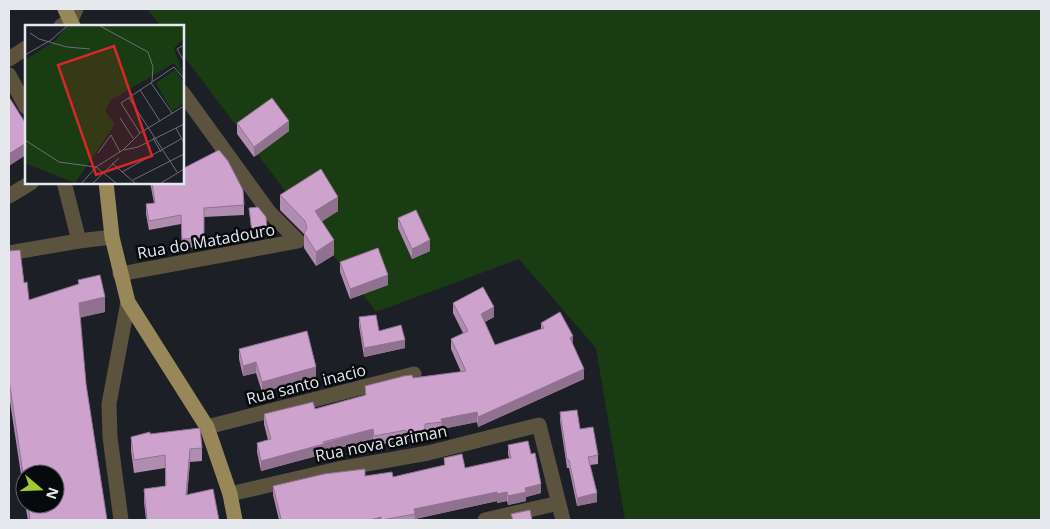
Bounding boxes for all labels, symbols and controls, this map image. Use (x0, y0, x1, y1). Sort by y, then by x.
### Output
inset map (25, 25, 184, 184)
street label: Rua do Matadouro (135, 218, 277, 264)
street label: Rua santo inacio (244, 358, 368, 410)
street label: Rua nova cariman (313, 419, 449, 467)
north arrow (15, 464, 65, 514)
text: N (42, 485, 64, 502)

